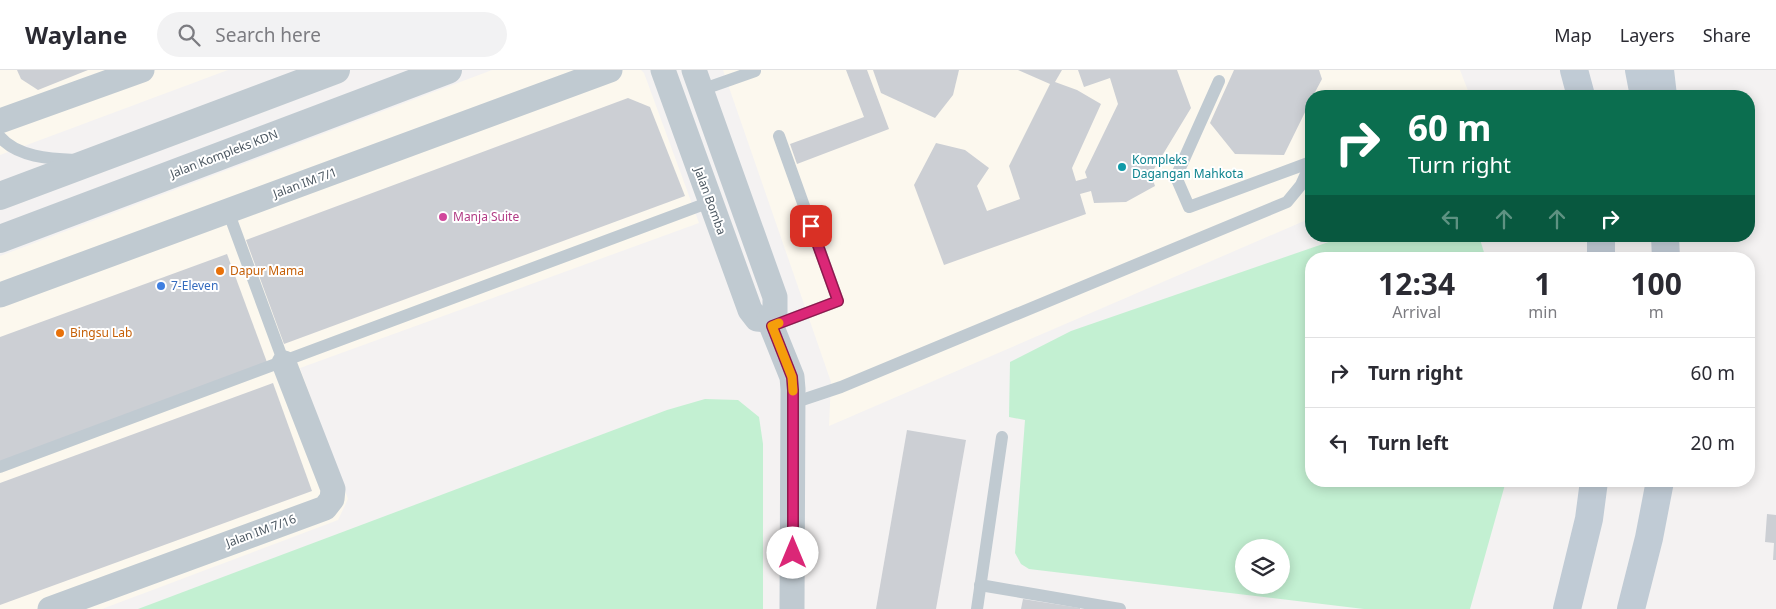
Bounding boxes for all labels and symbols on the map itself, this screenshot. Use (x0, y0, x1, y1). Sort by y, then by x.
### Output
street label: Jalan Kompleks KDN (167, 125, 280, 182)
place label: Kompleks Dagangan Mahkota (1132, 151, 1243, 182)
marker: Kompleks Dagangan Mahkota (1116, 161, 1128, 173)
street label: Jalan IM 7/1 (270, 163, 339, 202)
street label: Jalan Bomba (690, 164, 731, 237)
pin (790, 205, 832, 247)
place label: Manja Suite (453, 208, 519, 225)
marker: Manja Suite (437, 211, 449, 223)
place label: Dapur Mama (230, 262, 304, 279)
marker: Dapur Mama (214, 265, 226, 277)
place label: 7-Eleven (171, 277, 218, 294)
marker: 7-Eleven (155, 280, 167, 292)
place label: Bingsu Lab (70, 324, 132, 341)
marker: Bingsu Lab (54, 327, 66, 339)
street label: Jalan IM 7/16 (222, 510, 298, 551)
position arrow (766, 526, 818, 578)

